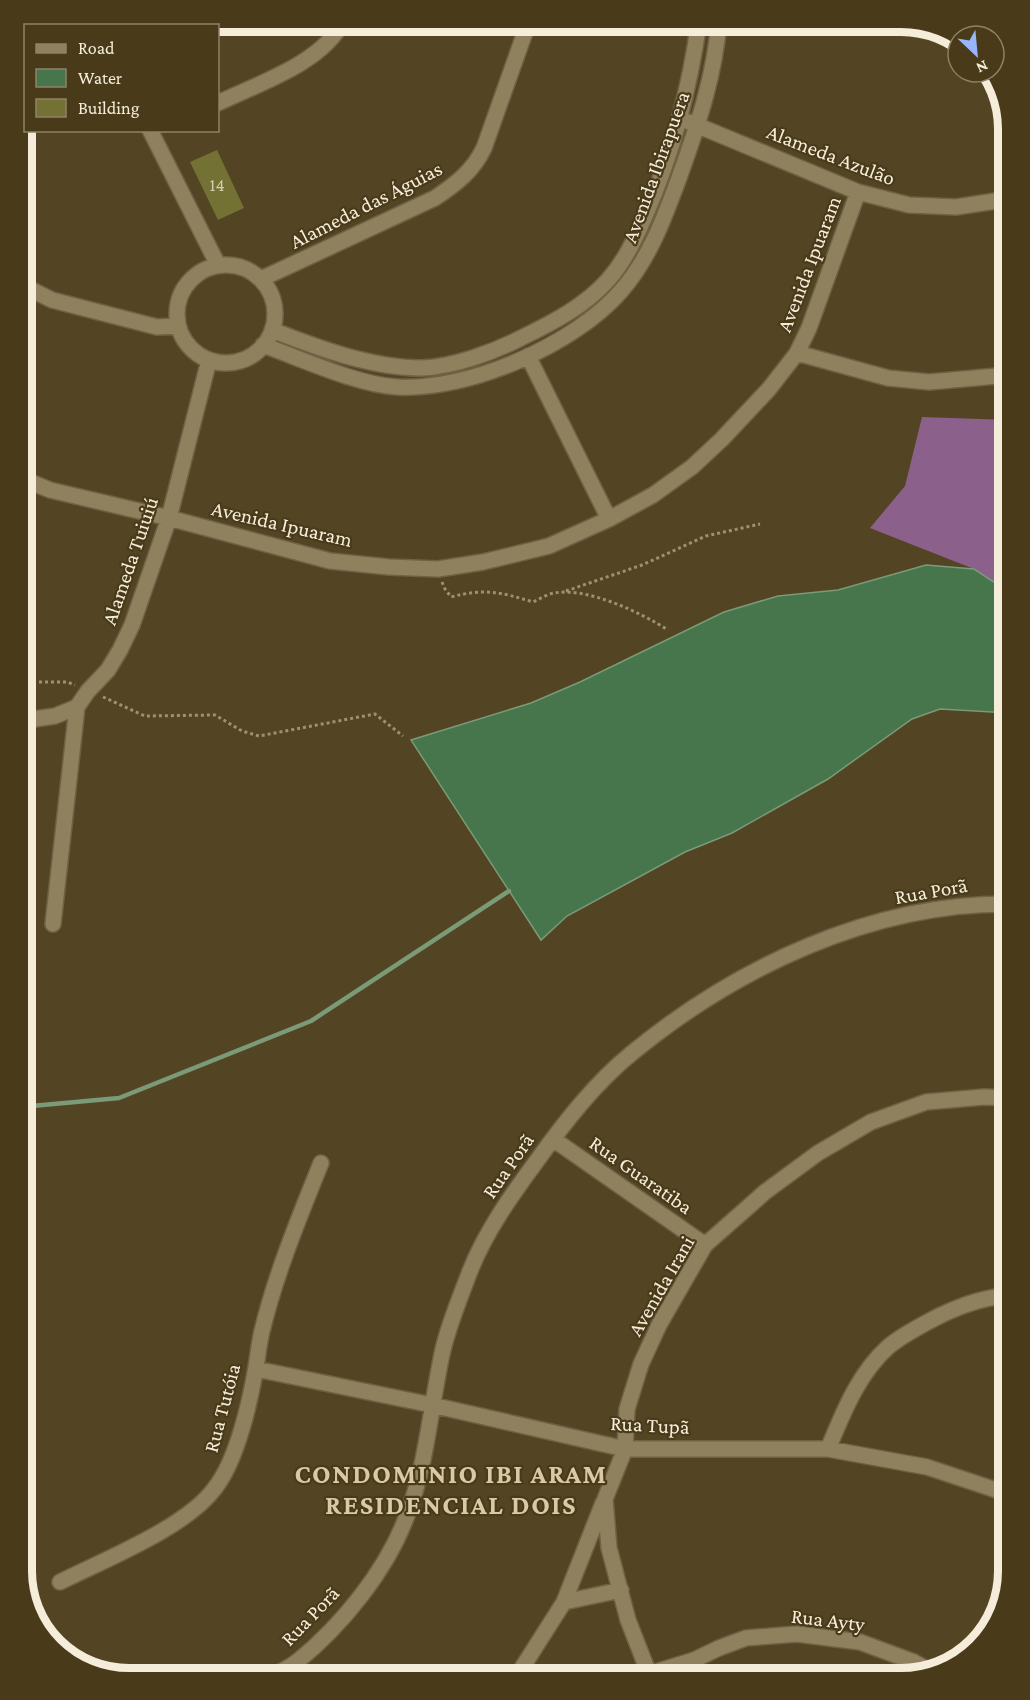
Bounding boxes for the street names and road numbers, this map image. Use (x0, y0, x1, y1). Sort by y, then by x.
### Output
street label: Avenida Ibirapuera (617, 88, 695, 246)
street label: Alameda Azulão (763, 119, 899, 191)
street label: Alameda das Águias (286, 156, 446, 254)
street label: Avenida Ipuaram (772, 193, 846, 335)
street label: Alameda Tuiuiú (97, 494, 163, 628)
street label: Avenida Ipuaram (209, 496, 355, 552)
street label: Rua Porã (893, 873, 970, 909)
street label: Rua Porã (477, 1129, 539, 1203)
street label: Rua Guaratiba (585, 1131, 697, 1219)
street label: Avenida Irani (623, 1231, 700, 1340)
street label: Rua Tutóia (199, 1361, 245, 1455)
street label: Rua Tupã (610, 1411, 691, 1439)
street label: Rua Porã (276, 1581, 344, 1651)
street label: Rua Ayty (790, 1604, 866, 1636)

